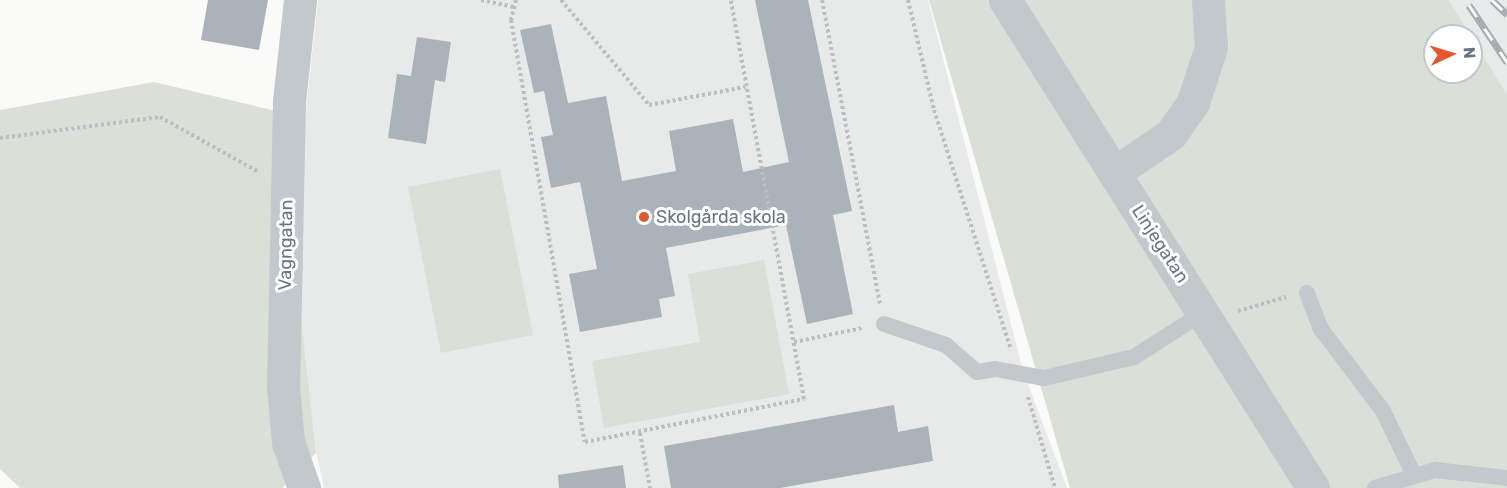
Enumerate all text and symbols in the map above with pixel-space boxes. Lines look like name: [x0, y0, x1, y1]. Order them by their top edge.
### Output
north arrow: [1423, 24, 1483, 84]
text: N: [1460, 46, 1479, 59]
street label: Vagngatan: [274, 199, 298, 291]
street label: Linjegatan: [1127, 201, 1193, 287]
place label: Skolgårda skola: [656, 206, 786, 228]
marker: Skolgårda skola: [637, 210, 651, 224]

